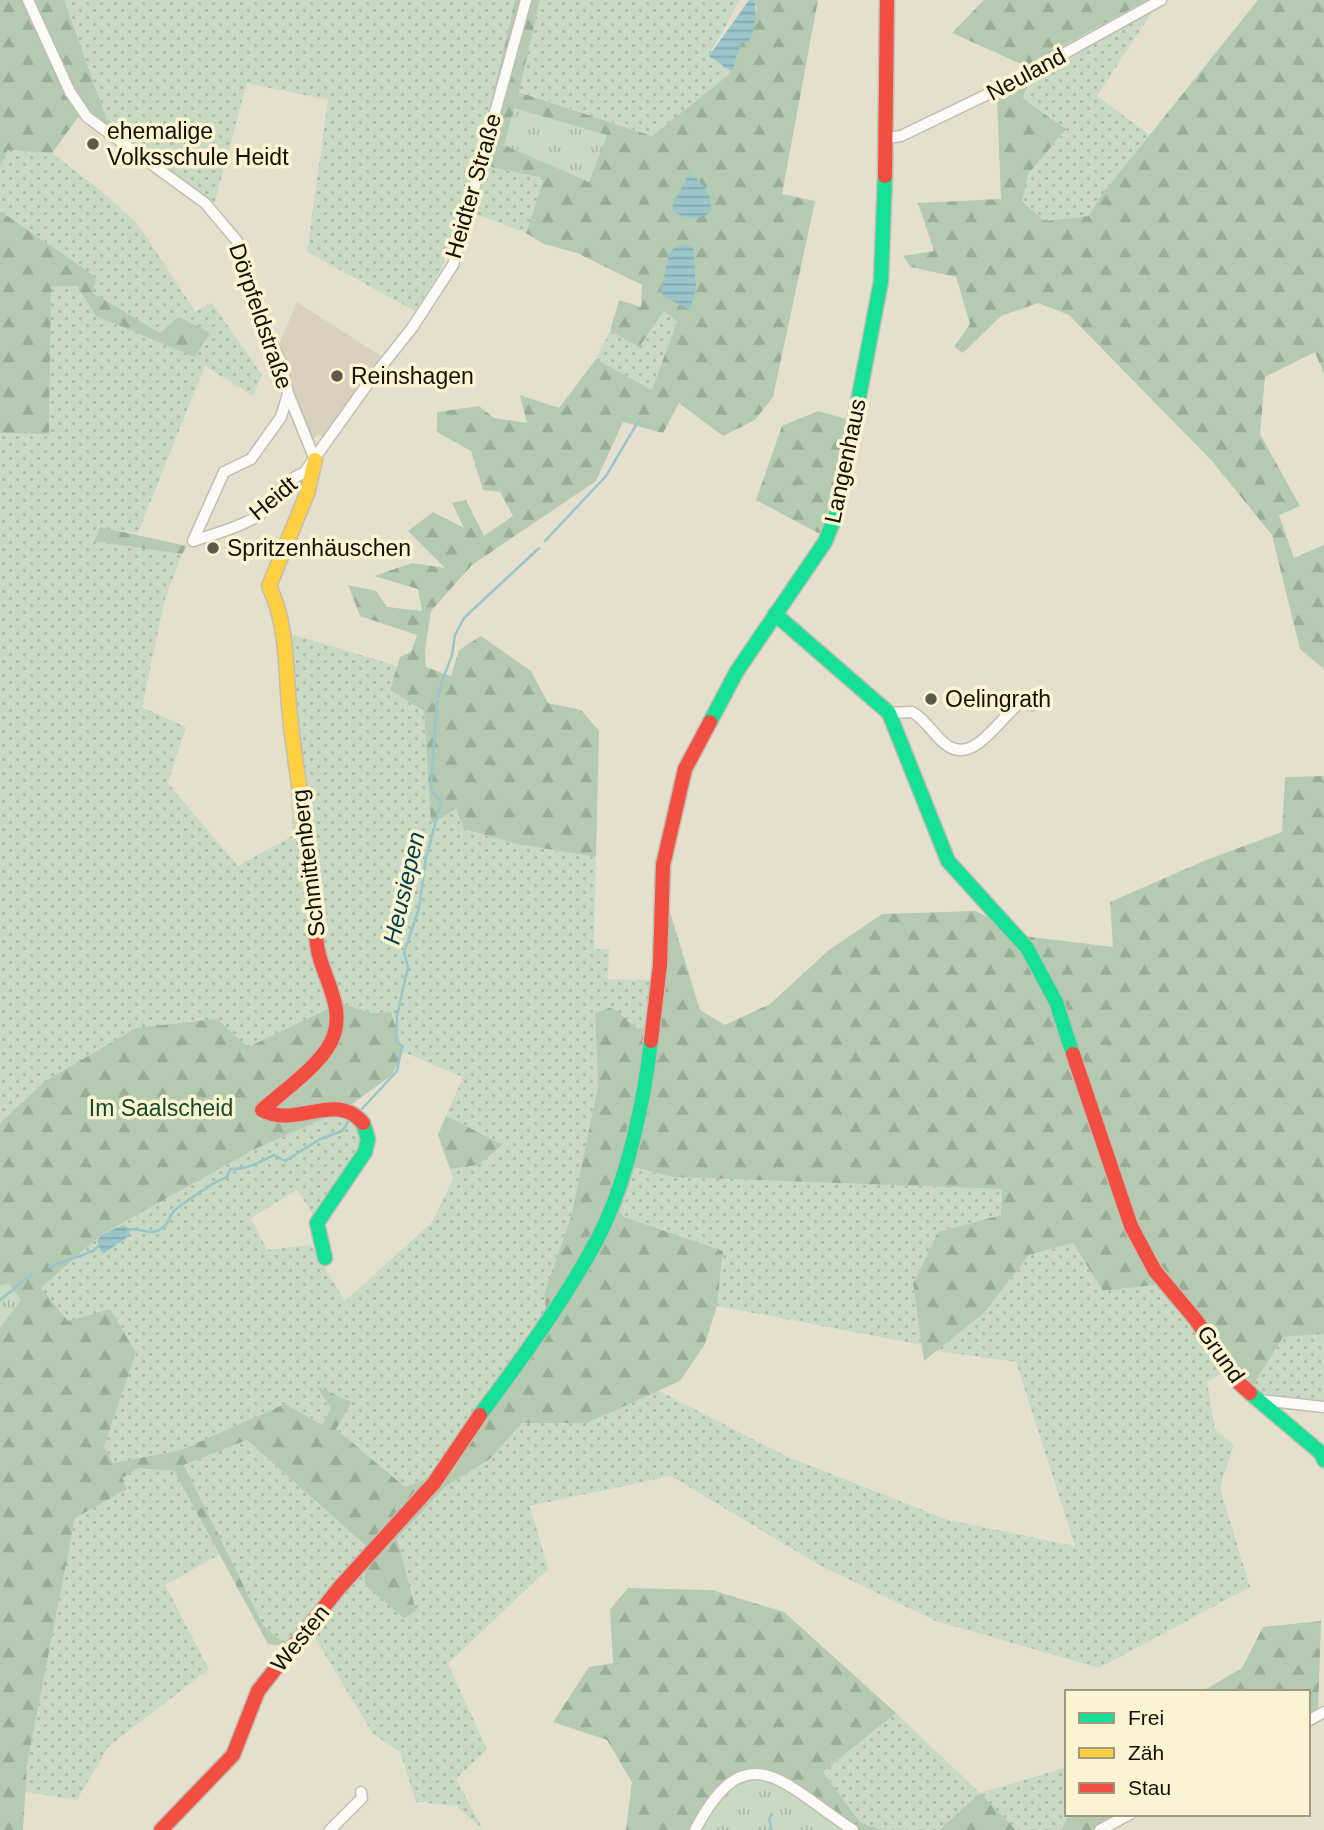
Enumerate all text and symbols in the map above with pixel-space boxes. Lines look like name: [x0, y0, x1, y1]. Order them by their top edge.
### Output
street label: Neuland: [982, 42, 1070, 106]
street label: Heidter Straße: [440, 111, 506, 261]
place label: ehemalige Volksschule Heidt: [107, 118, 289, 170]
marker: ehemalige Volksschule Heidt: [85, 136, 101, 152]
street label: Dörpfeldstraße: [224, 240, 298, 392]
place label: Reinshagen: [351, 363, 474, 389]
marker: Reinshagen: [329, 368, 345, 384]
street label: Langenhaus: [819, 396, 871, 526]
street label: Heidt: [244, 470, 302, 525]
place label: Spritzenhäuschen: [227, 535, 411, 561]
marker: Spritzenhäuschen: [205, 540, 221, 556]
place label: Oelingrath: [945, 686, 1051, 712]
marker: Oelingrath: [923, 691, 939, 707]
street label: Schmittenberg: [286, 788, 330, 938]
water label: Heusiepen: [377, 829, 430, 947]
park label: Im Saalscheid: [89, 1095, 233, 1121]
street label: Grund: [1192, 1320, 1250, 1388]
street label: Westen: [265, 1600, 335, 1676]
legend: [1065, 1690, 1310, 1816]
text: Frei: [1128, 1706, 1164, 1729]
text: Zäh: [1128, 1741, 1164, 1764]
text: Stau: [1128, 1776, 1171, 1799]

